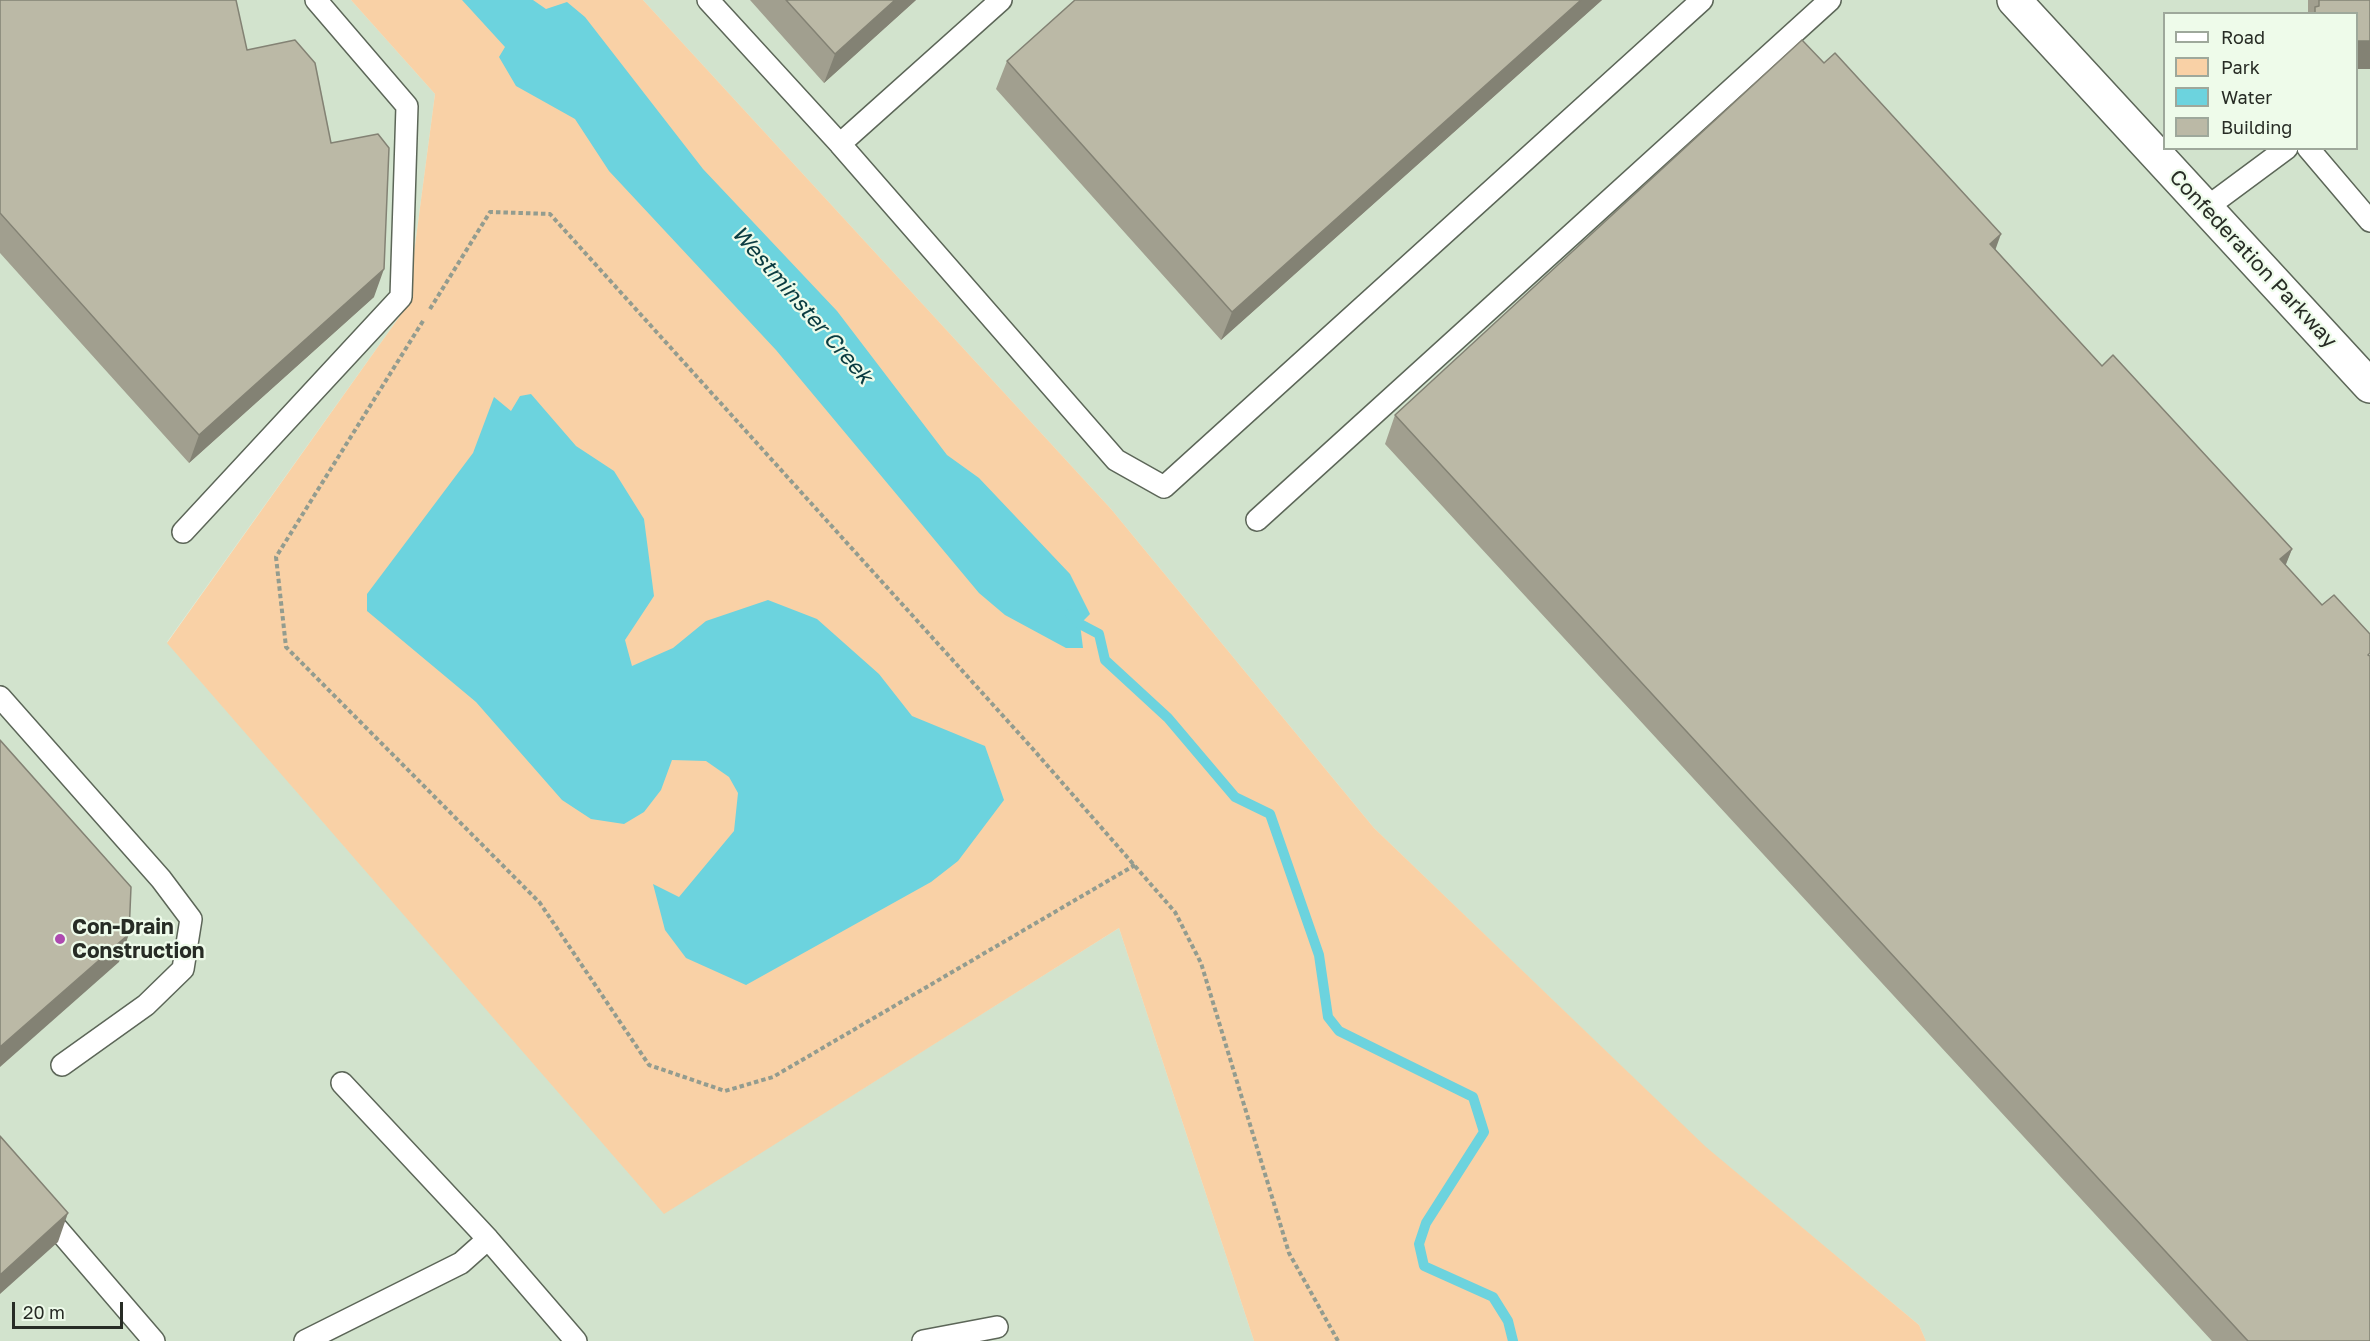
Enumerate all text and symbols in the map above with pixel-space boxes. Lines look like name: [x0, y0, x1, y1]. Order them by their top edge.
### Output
legend: [2163, 12, 2358, 150]
text: Road: [2221, 26, 2265, 48]
text: Park: [2221, 56, 2260, 78]
text: Water: [2221, 86, 2272, 108]
text: Building: [2221, 116, 2292, 138]
street label: Confederation Parkway: [2164, 165, 2342, 353]
water label: Westminster Creek: [726, 221, 878, 389]
place label: Con-Drain Construction: [72, 914, 204, 964]
marker: Con-Drain Construction: [53, 932, 67, 946]
scale bar: [15, 1290, 126, 1328]
text: 20 m: [23, 1301, 65, 1323]

